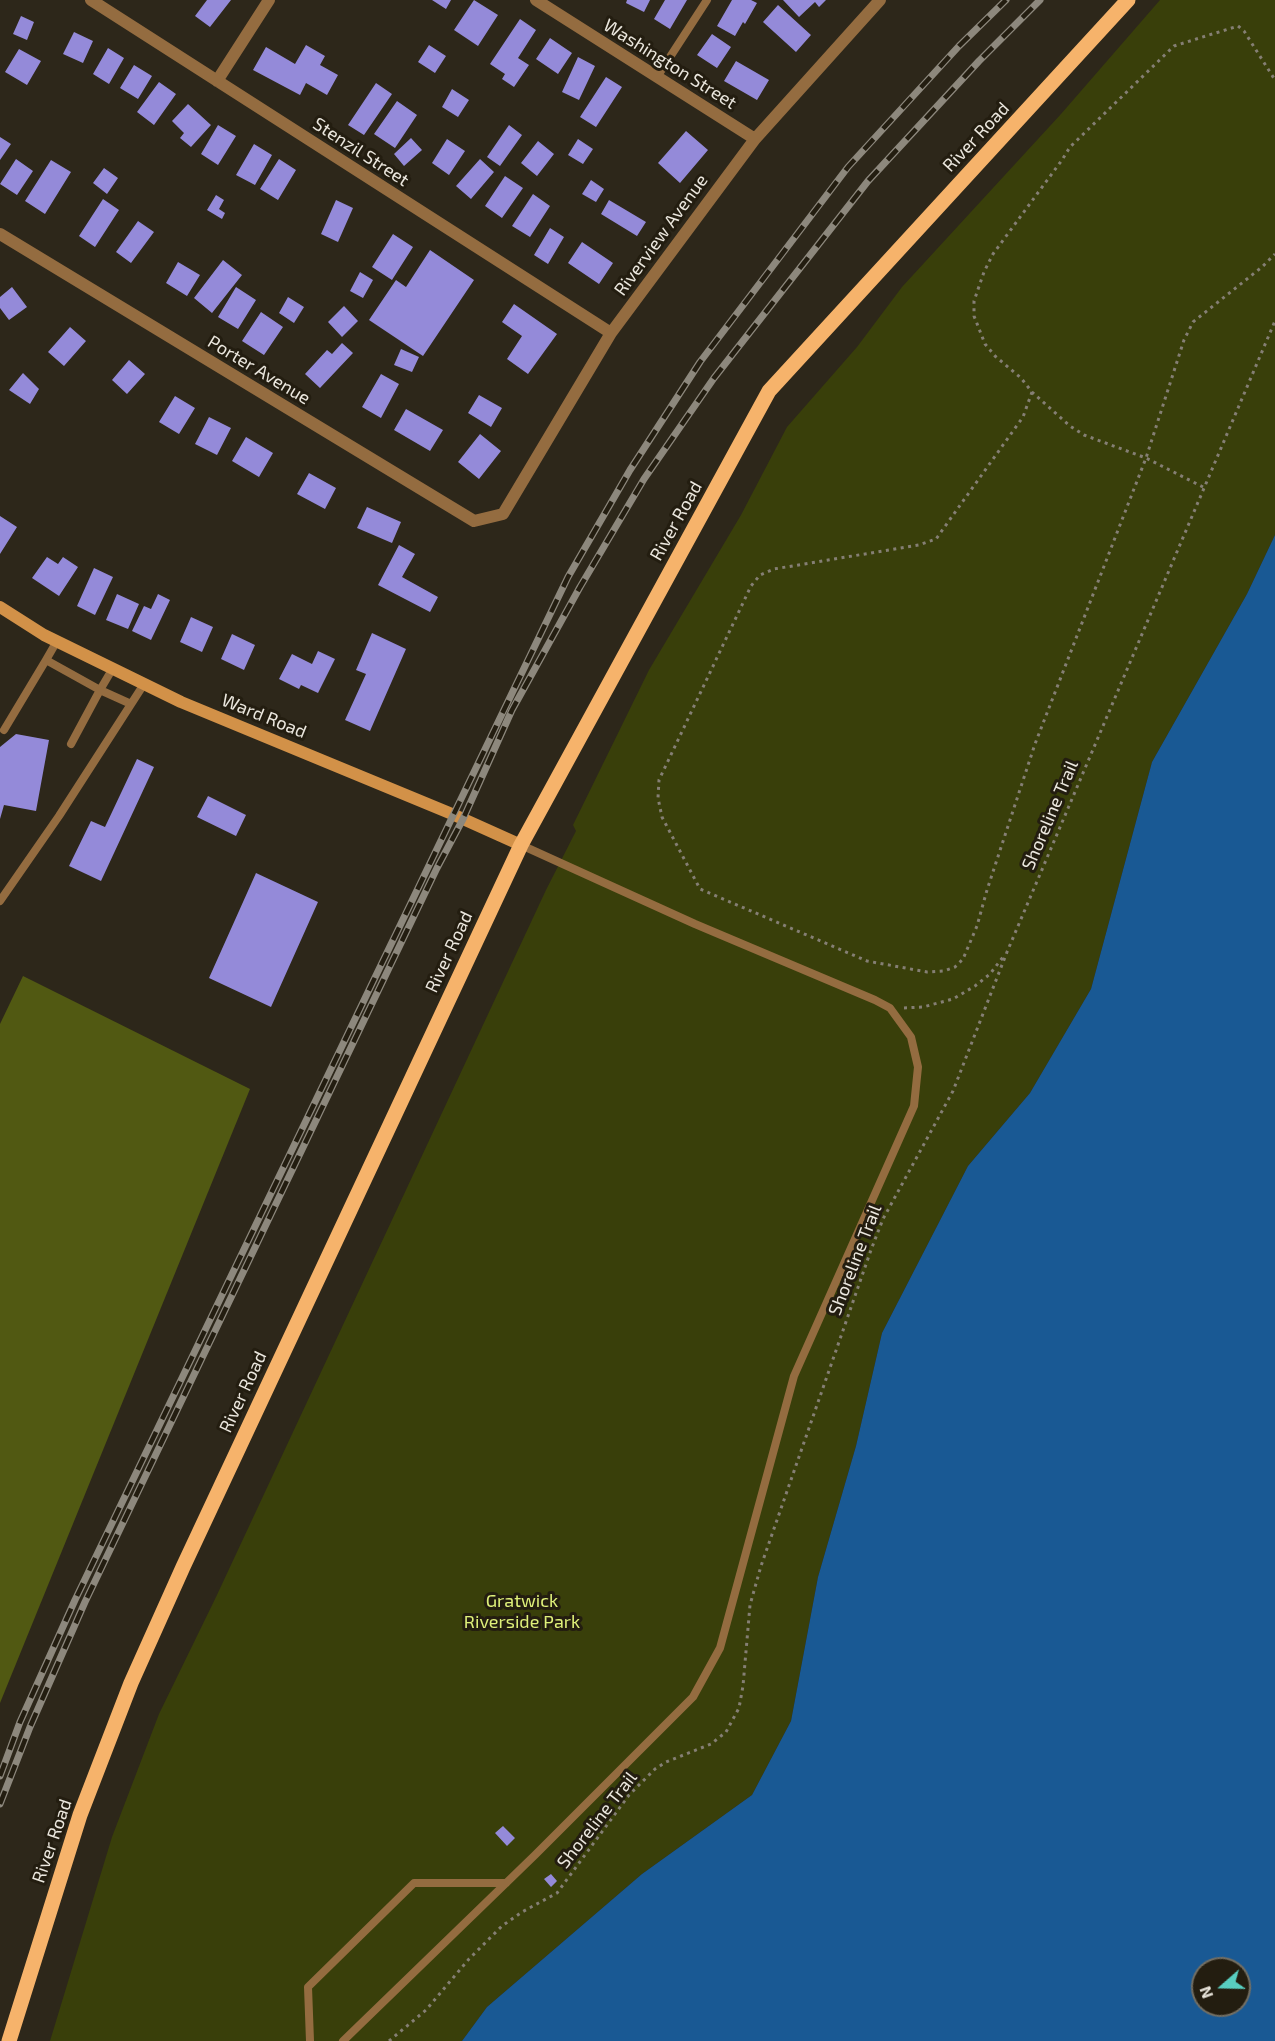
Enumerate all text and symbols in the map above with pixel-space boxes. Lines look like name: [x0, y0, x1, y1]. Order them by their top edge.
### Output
street label: Washington Street: [599, 14, 741, 114]
street label: River Road: [938, 98, 1014, 176]
street label: Stenzil Street: [309, 113, 413, 191]
street label: Riverview Avenue: [610, 170, 712, 300]
street label: Porter Avenue: [204, 331, 314, 409]
street label: River Road: [645, 478, 707, 564]
street label: Ward Road: [218, 689, 310, 743]
street label: Shoreline Trail: [1017, 757, 1083, 873]
street label: River Road: [421, 908, 477, 996]
street label: Shoreline Trail: [824, 1201, 886, 1319]
street label: River Road: [215, 1348, 271, 1436]
park label: Gratwick Riverside Park: [464, 1590, 580, 1632]
street label: Shoreline Trail: [552, 1767, 642, 1873]
street label: River Road: [28, 1796, 76, 1886]
north arrow: [1191, 1957, 1251, 2017]
text: N: [1195, 1984, 1216, 2001]

